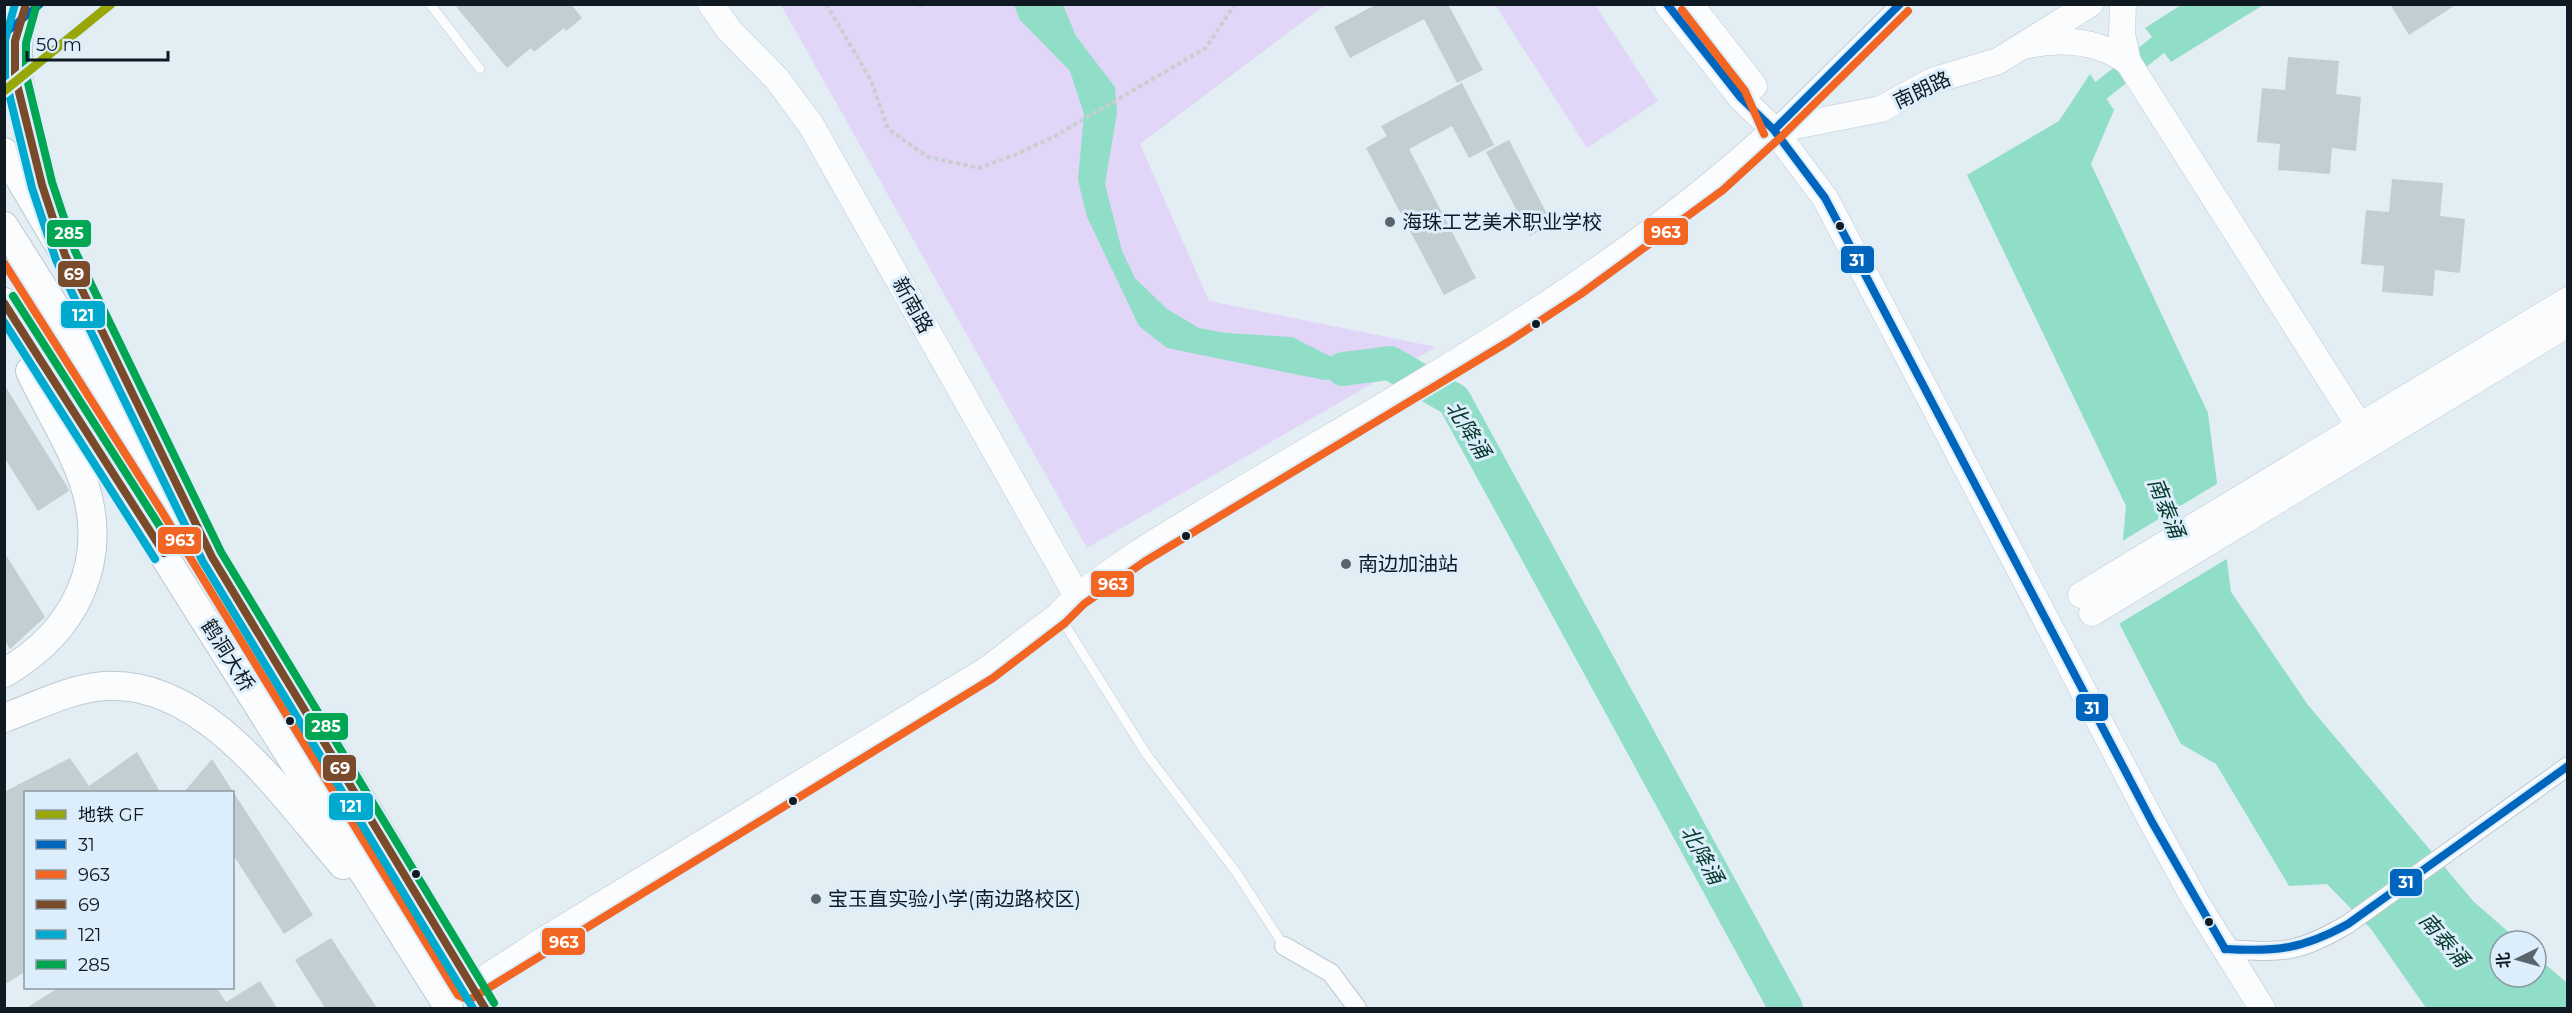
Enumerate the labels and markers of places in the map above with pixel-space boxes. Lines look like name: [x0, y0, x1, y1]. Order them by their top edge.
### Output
place label: 海珠工艺美术职业学校: [1402, 210, 1602, 234]
marker: 海珠工艺美术职业学校: [1383, 215, 1397, 229]
unlabelled marker: [1834, 220, 1846, 232]
unlabelled marker: [1530, 318, 1542, 330]
unlabelled marker: [1180, 530, 1192, 542]
place label: 南边加油站: [1358, 552, 1458, 576]
marker: 南边加油站: [1339, 557, 1353, 571]
unlabelled marker: [284, 715, 296, 727]
unlabelled marker: [787, 795, 799, 807]
unlabelled marker: [410, 868, 422, 880]
place label: 宝玉直实验小学(南边路校区): [828, 887, 1081, 911]
marker: 宝玉直实验小学(南边路校区): [809, 892, 823, 906]
unlabelled marker: [2203, 916, 2215, 928]

